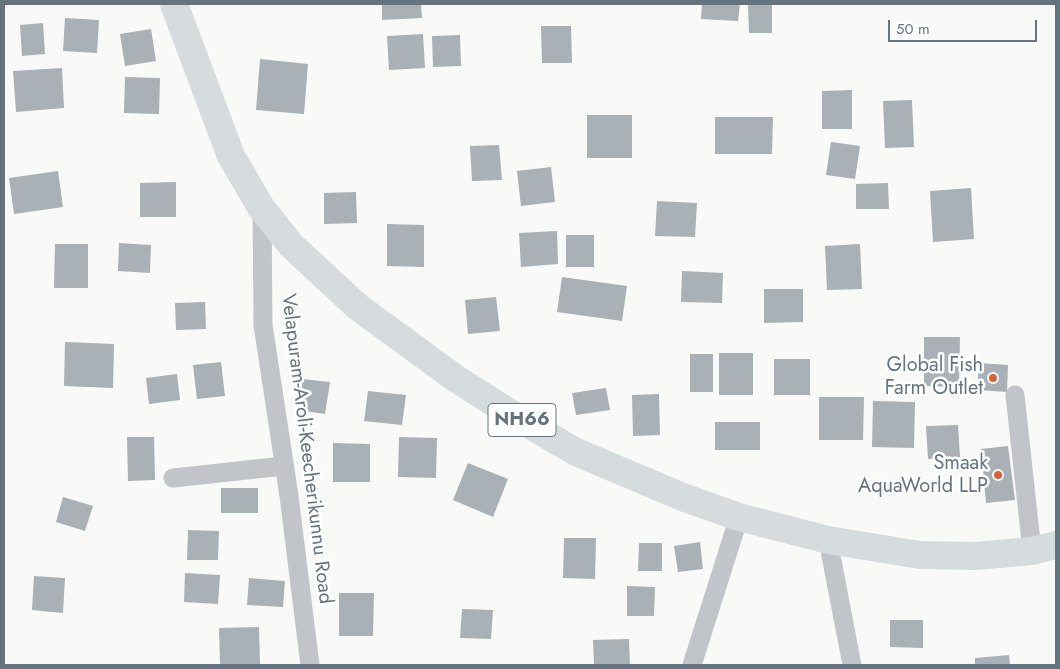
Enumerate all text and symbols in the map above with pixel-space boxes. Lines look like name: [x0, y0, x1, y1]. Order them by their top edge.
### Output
scale bar: [890, 10, 1039, 42]
text: 50 m: [896, 18, 930, 40]
street label: Velapuram-Aroli-Keecherikunnu Road: [275, 292, 337, 606]
place label: Global Fish Farm Outlet: [885, 354, 983, 401]
marker: Global Fish Farm Outlet: [987, 372, 999, 384]
road number: NH66: [488, 404, 556, 436]
place label: Smaak AquaWorld LLP: [858, 452, 988, 499]
marker: Smaak AquaWorld LLP: [992, 469, 1004, 481]

